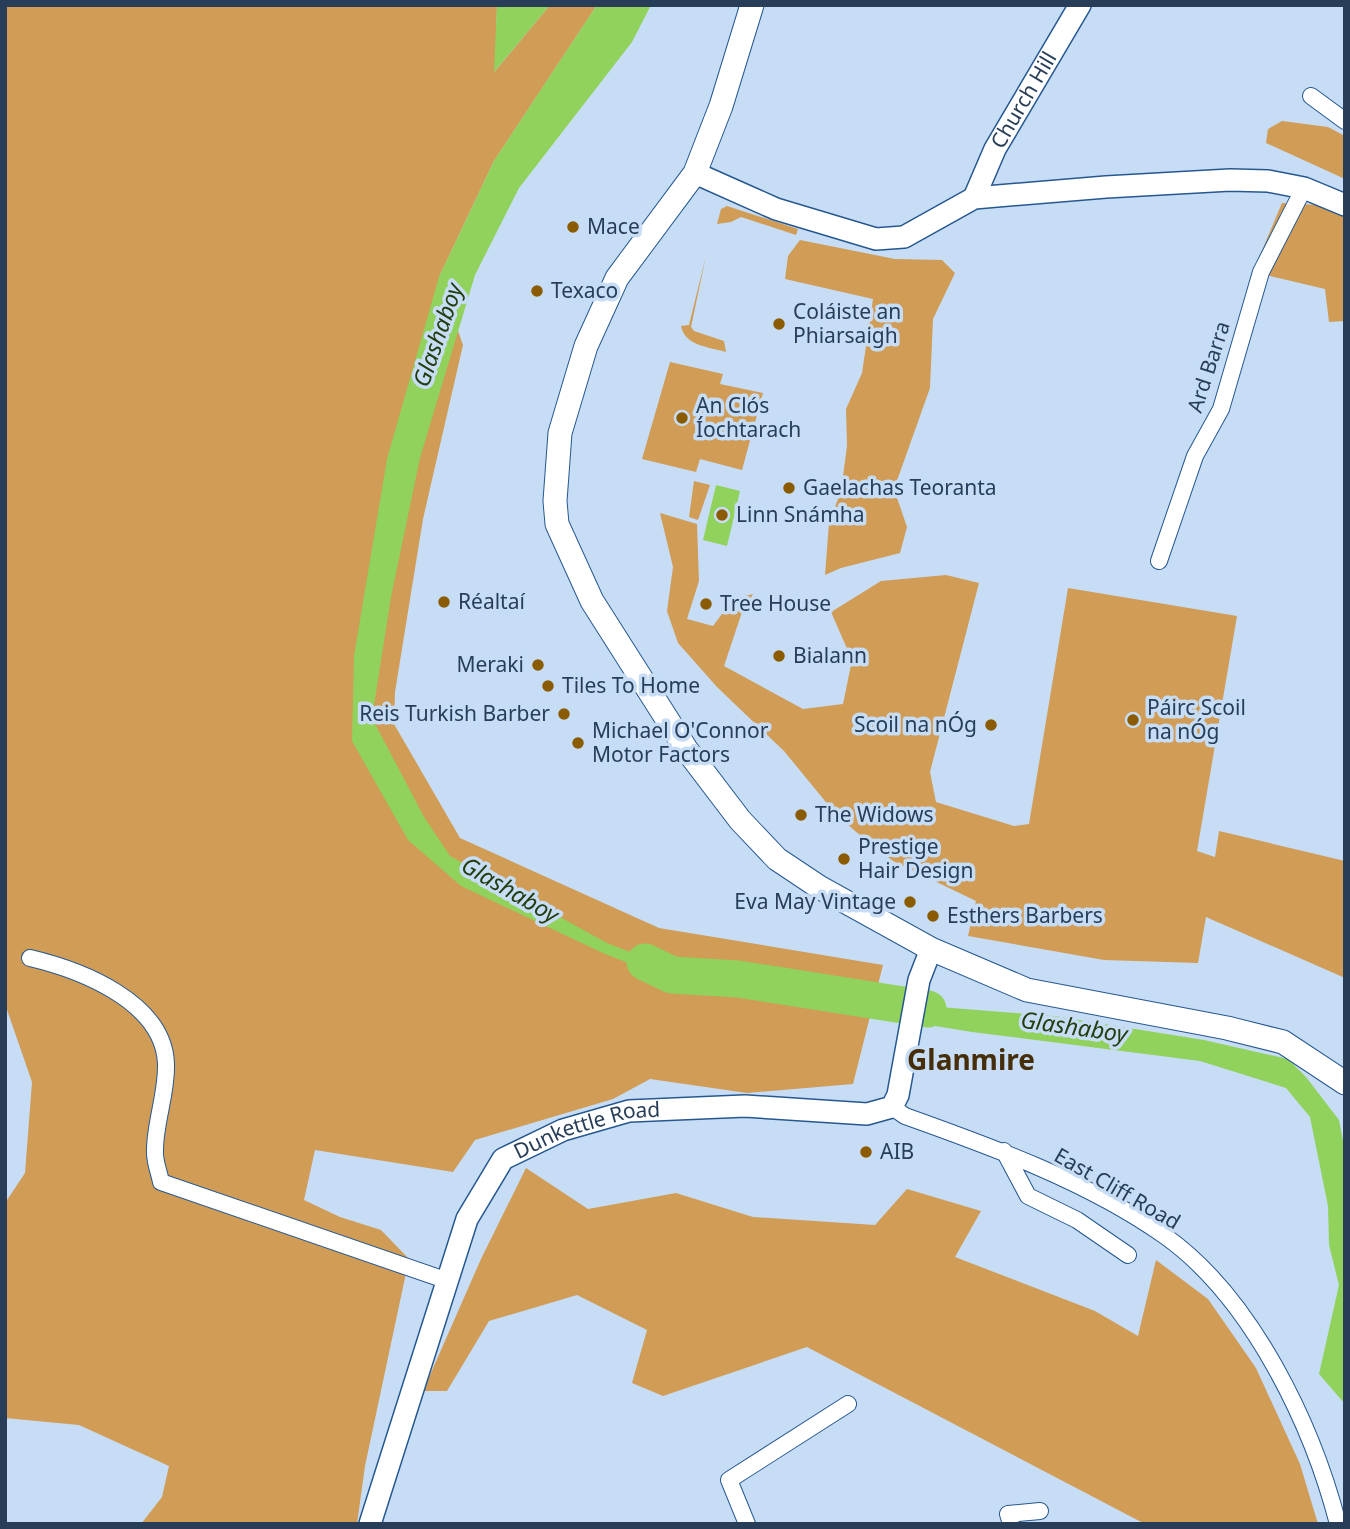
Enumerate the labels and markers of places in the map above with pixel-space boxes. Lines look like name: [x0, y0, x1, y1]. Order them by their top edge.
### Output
place label: Mace: [587, 212, 640, 240]
marker: Mace: [565, 219, 581, 235]
place label: Texaco: [551, 276, 618, 304]
marker: Texaco: [529, 283, 545, 299]
place label: Coláiste an Phiarsaigh: [793, 297, 901, 349]
marker: Coláiste an Phiarsaigh: [771, 316, 787, 332]
place label: An Clós Íochtarach: [696, 391, 801, 443]
marker: An Clós Íochtarach: [674, 410, 690, 426]
place label: Gaelachas Teoranta: [803, 473, 997, 501]
marker: Gaelachas Teoranta: [781, 480, 797, 496]
place label: Linn Snámha: [736, 500, 865, 528]
marker: Linn Snámha: [714, 507, 730, 523]
place label: Réaltaí: [458, 587, 525, 615]
place label: Tree House: [720, 589, 831, 617]
marker: Réaltaí: [436, 594, 452, 610]
marker: Tree House: [698, 596, 714, 612]
place label: Bialann: [793, 641, 867, 669]
marker: Bialann: [771, 648, 787, 664]
place label: Meraki: [456, 650, 524, 678]
marker: Meraki: [530, 657, 546, 673]
place label: Tiles To Home: [562, 671, 700, 699]
marker: Tiles To Home: [540, 678, 556, 694]
place label: Páirc Scoil na nÓg: [1147, 693, 1246, 745]
place label: Reis Turkish Barber: [359, 699, 550, 727]
marker: Reis Turkish Barber: [556, 706, 572, 722]
place label: Scoil na nÓg: [854, 710, 977, 738]
marker: Páirc Scoil na nÓg: [1125, 712, 1141, 728]
place label: Michael O'Connor Motor Factors: [592, 716, 769, 768]
marker: Scoil na nÓg: [983, 717, 999, 733]
marker: Michael O'Connor Motor Factors: [570, 735, 586, 751]
place label: The Widows: [815, 800, 934, 828]
marker: The Widows: [793, 807, 809, 823]
place label: Prestige Hair Design: [858, 832, 973, 884]
marker: Prestige Hair Design: [836, 851, 852, 867]
place label: Eva May Vintage: [734, 887, 896, 915]
marker: Eva May Vintage: [902, 894, 918, 910]
place label: Esthers Barbers: [947, 901, 1103, 929]
marker: Esthers Barbers: [925, 908, 941, 924]
place label: AIB: [880, 1137, 914, 1165]
marker: AIB: [858, 1144, 874, 1160]

